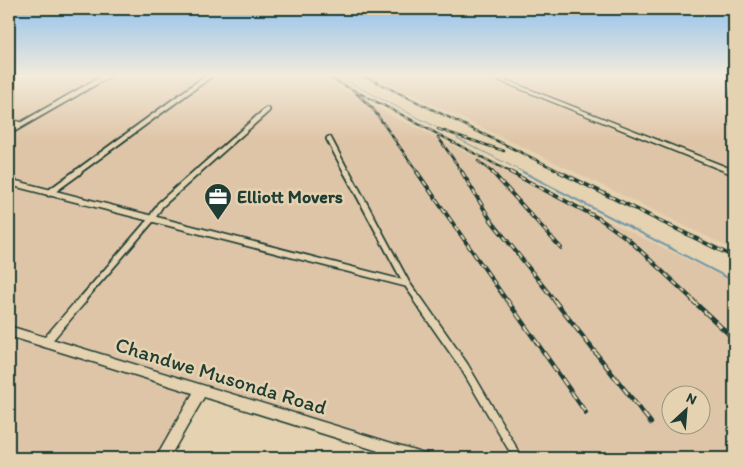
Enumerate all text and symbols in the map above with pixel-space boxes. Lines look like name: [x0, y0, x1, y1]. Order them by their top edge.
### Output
office icon: Elliott Movers: [203, 182, 233, 221]
place label: Elliott Movers: [237, 186, 343, 208]
street label: Chandwe Musonda Road: [112, 331, 330, 420]
north arrow: [660, 384, 710, 434]
text: N: [684, 389, 699, 408]

